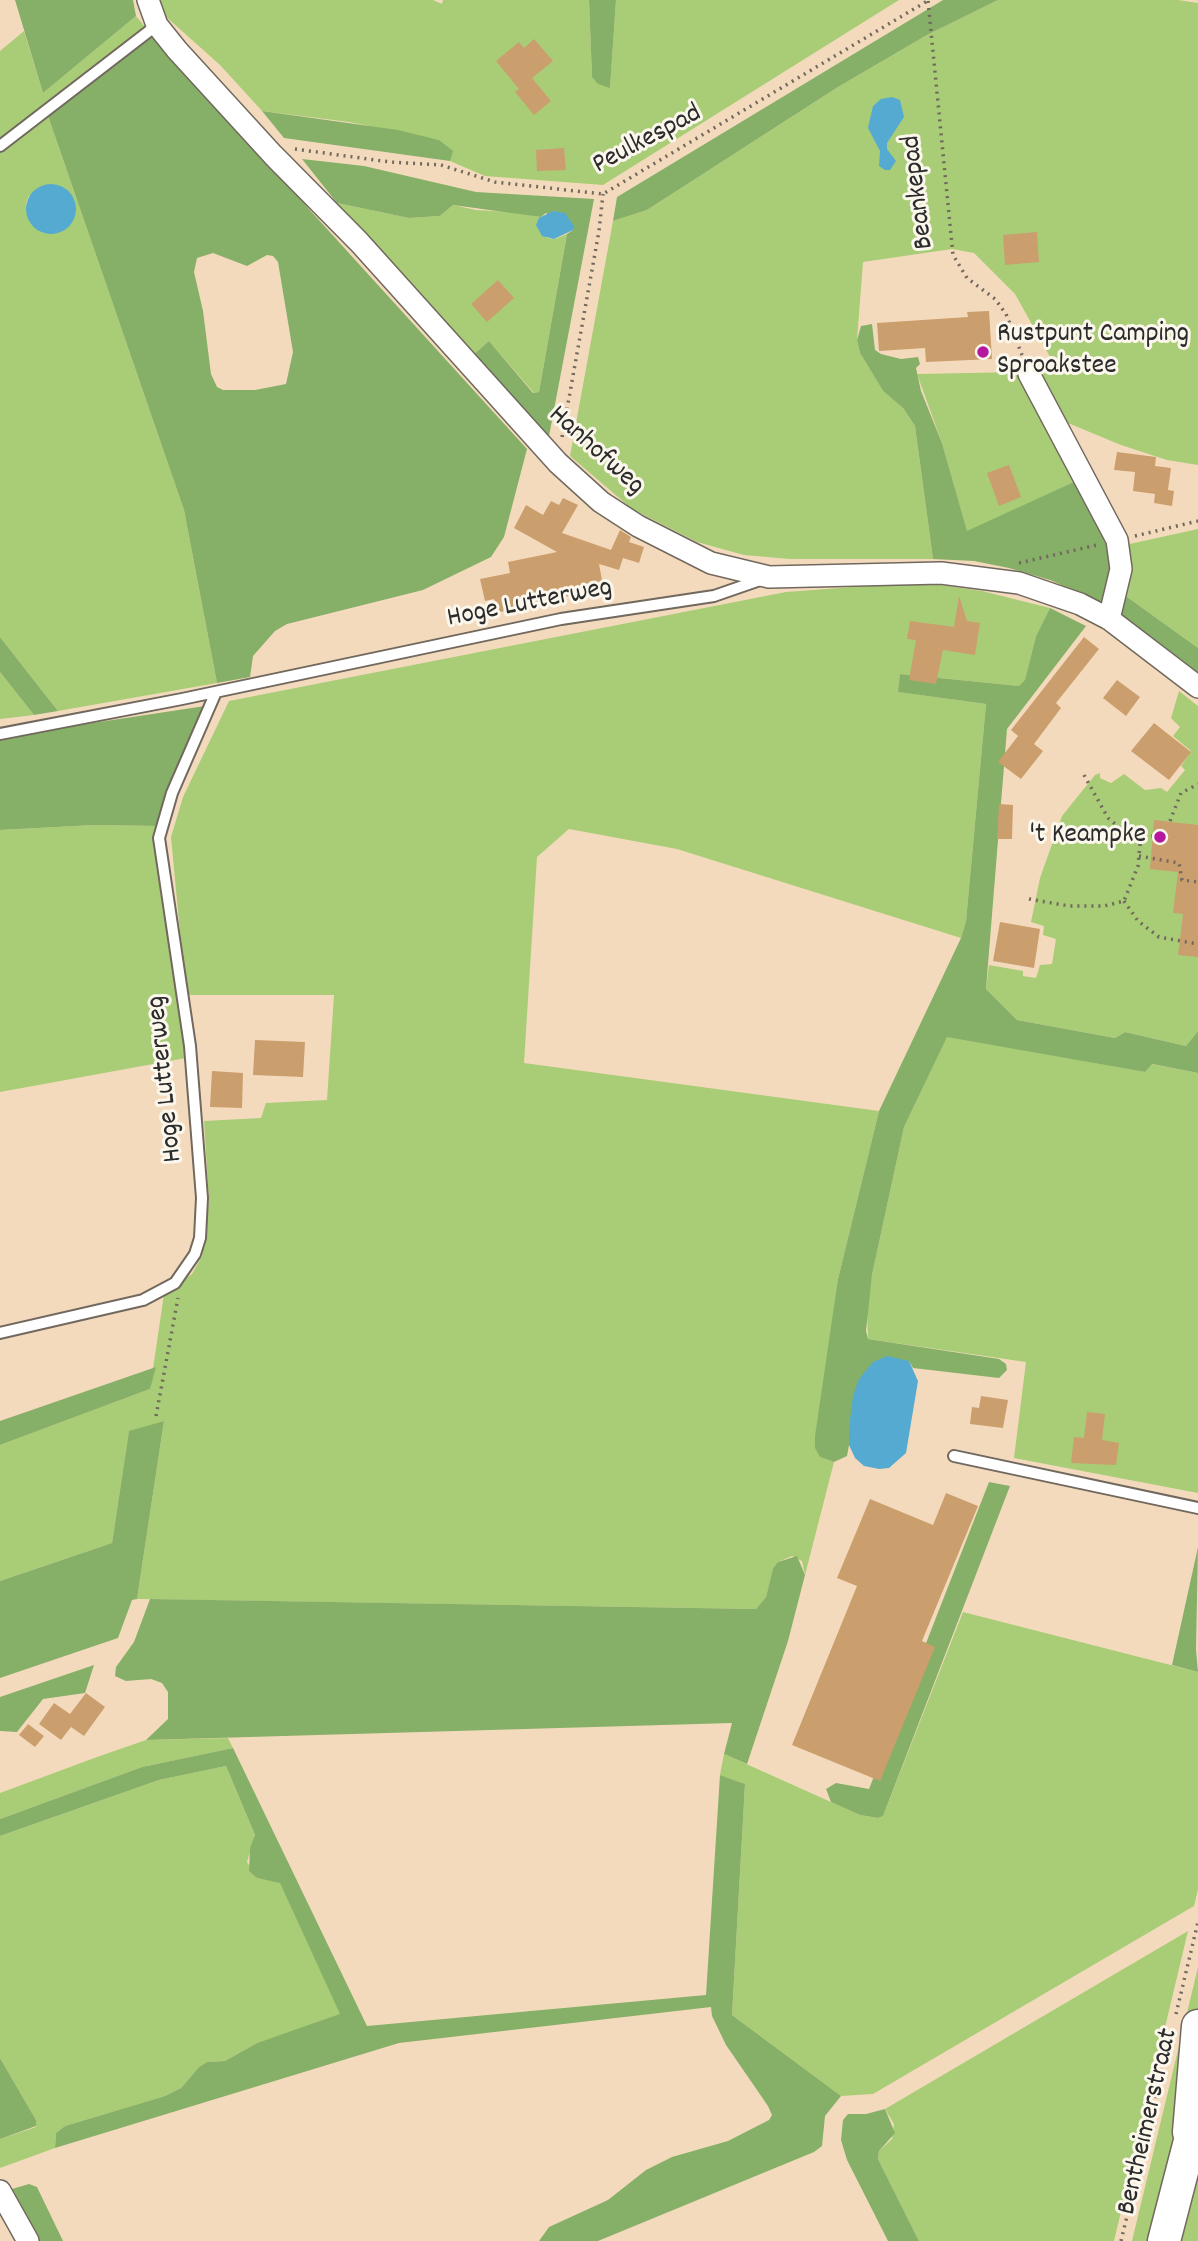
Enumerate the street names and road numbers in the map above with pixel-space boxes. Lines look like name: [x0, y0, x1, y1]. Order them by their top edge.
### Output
street label: Peulkespad: [588, 98, 708, 184]
street label: Beankepad: [896, 133, 944, 251]
street label: Hanhofweg: [540, 400, 650, 504]
street label: Hoge Lutterweg: [445, 573, 615, 637]
street label: Hoge Lutterweg: [142, 994, 192, 1164]
street label: Bentheimerstraat: [1112, 2026, 1188, 2218]

